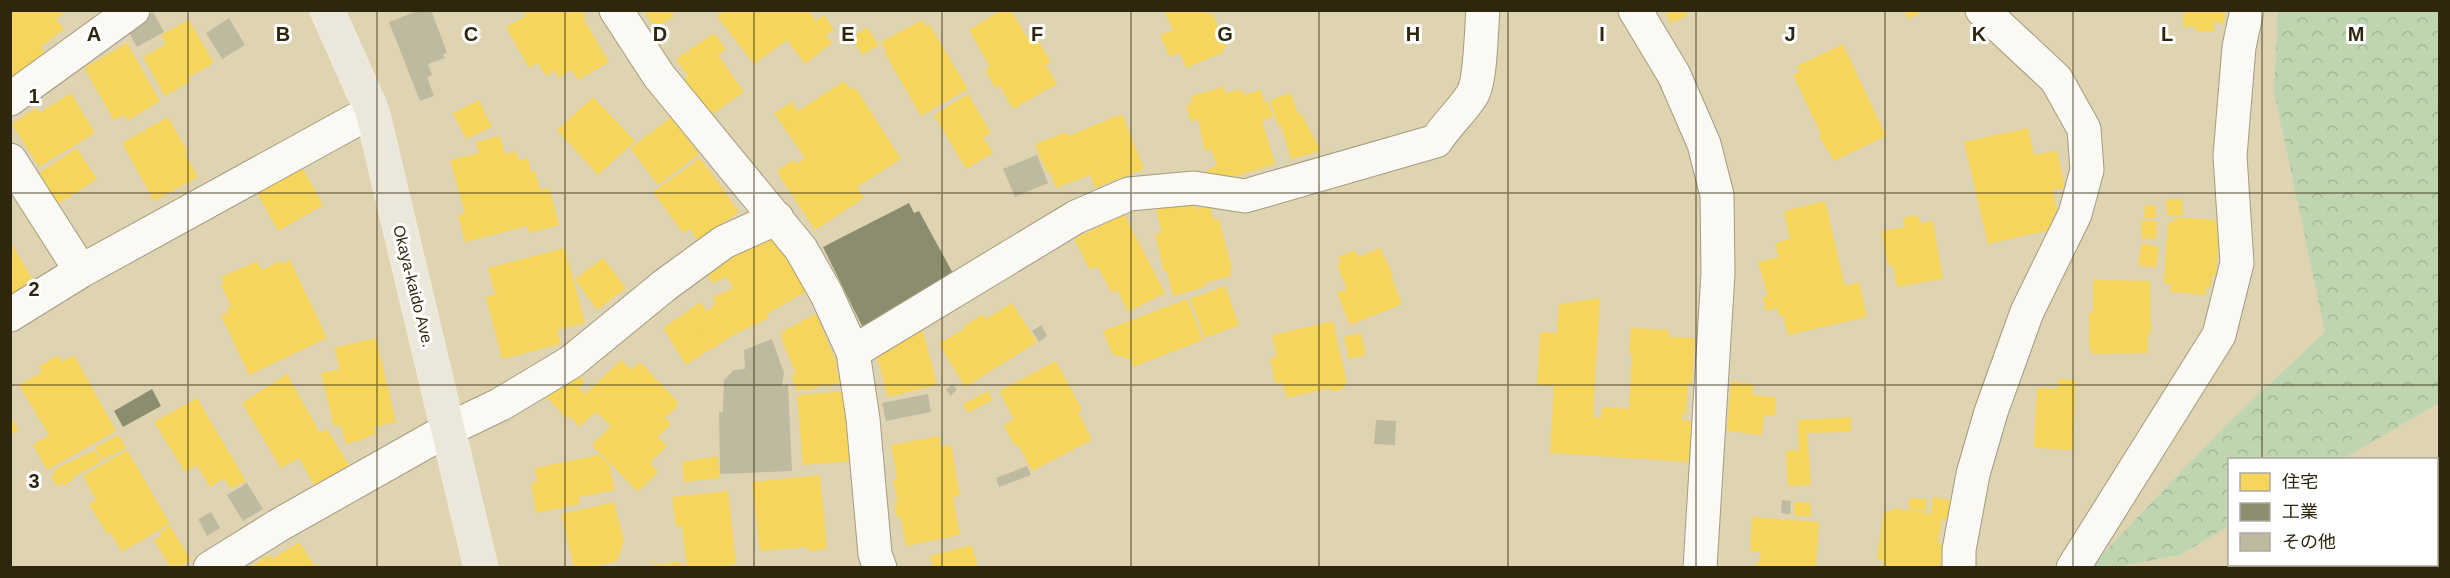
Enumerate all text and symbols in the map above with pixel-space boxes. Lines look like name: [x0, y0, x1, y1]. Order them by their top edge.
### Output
text: A: [87, 23, 101, 45]
text: B: [276, 23, 290, 45]
text: C: [464, 23, 478, 45]
text: D: [653, 23, 667, 45]
text: E: [841, 23, 855, 45]
text: F: [1031, 23, 1043, 45]
text: G: [1217, 23, 1233, 45]
text: H: [1406, 23, 1420, 45]
text: I: [1599, 23, 1605, 45]
text: J: [1784, 23, 1796, 45]
text: K: [1972, 23, 1987, 45]
text: L: [2161, 23, 2173, 45]
text: M: [2348, 23, 2364, 45]
text: 1: [28, 85, 40, 107]
street label: Okaya-kaido Ave.: [390, 223, 437, 349]
text: 2: [28, 278, 40, 300]
legend: [2228, 458, 2438, 566]
text: 3: [28, 470, 40, 492]
text: 住宅: [2282, 472, 2318, 492]
text: 工業: [2282, 502, 2318, 522]
text: その他: [2282, 532, 2336, 552]

